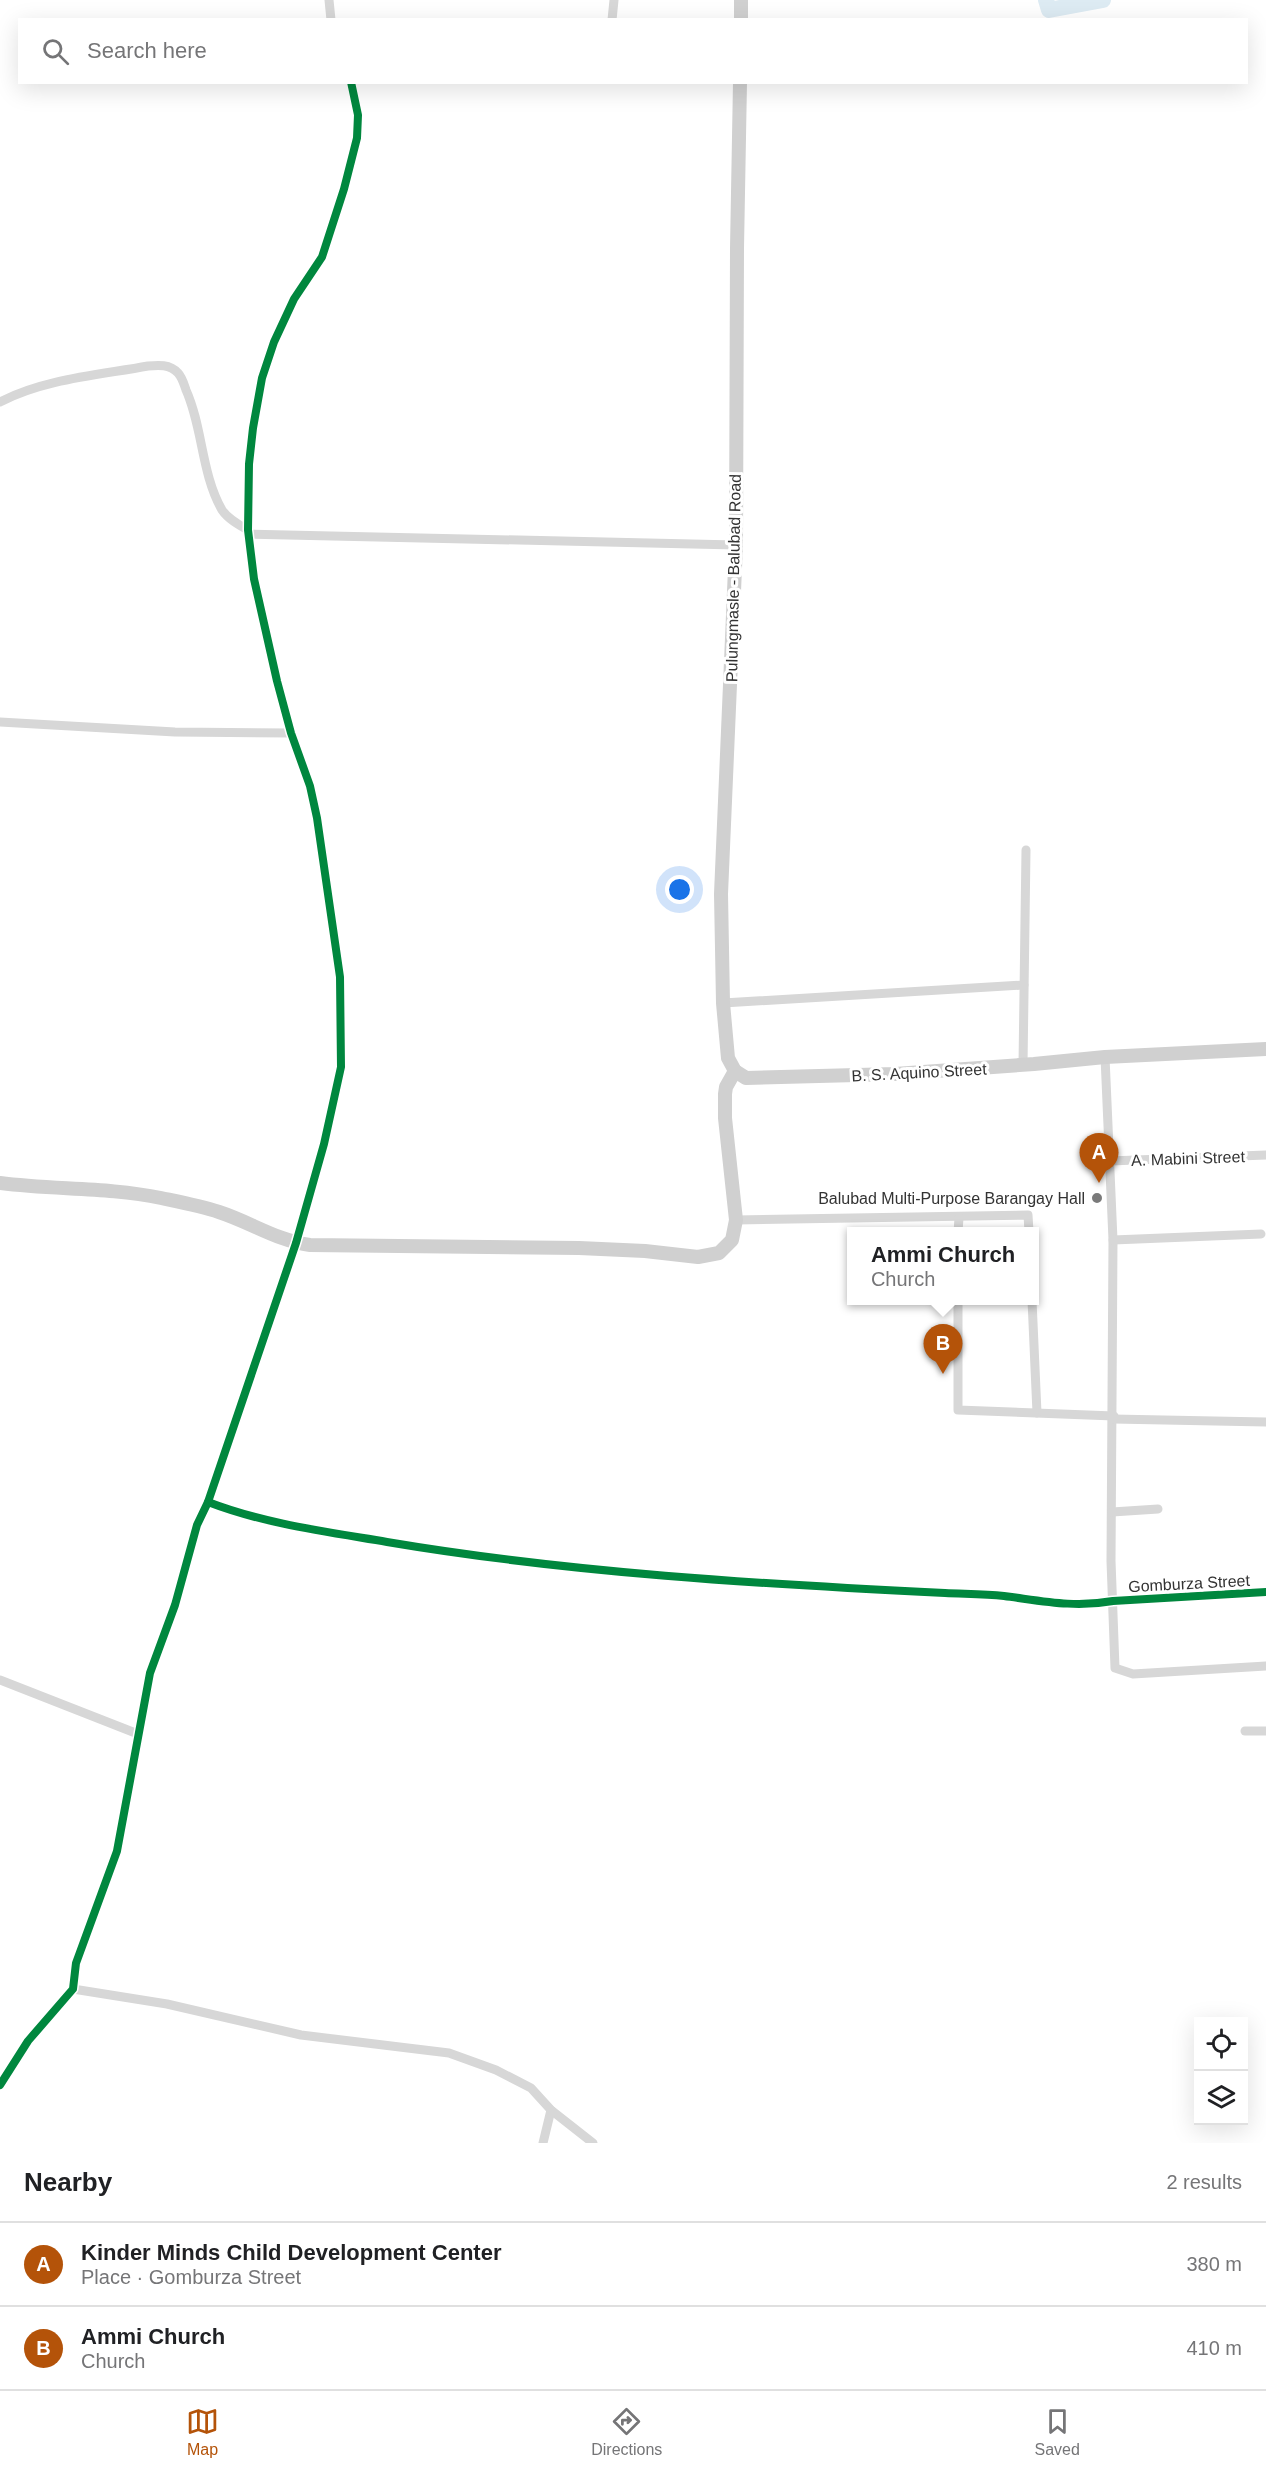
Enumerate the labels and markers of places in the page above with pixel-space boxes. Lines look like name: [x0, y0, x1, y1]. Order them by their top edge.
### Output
pin: A: [1080, 1134, 1118, 1183]
place label: Balubad Multi-Purpose Barangay Hall: [818, 1190, 1085, 1207]
marker: Balubad Multi-Purpose Barangay Hall: [1090, 1191, 1104, 1205]
pin: B: [924, 1324, 962, 1374]

